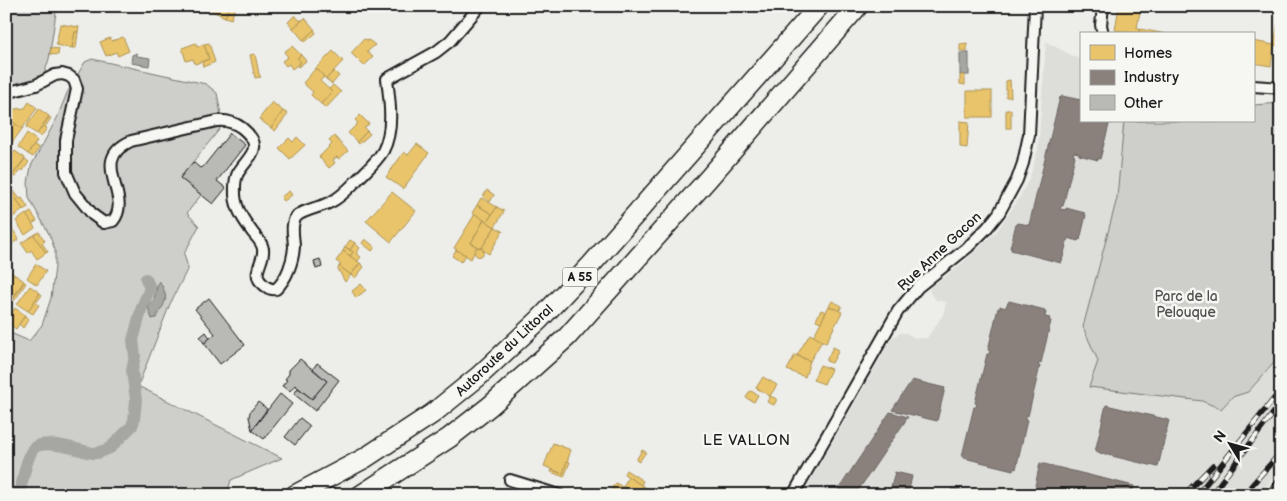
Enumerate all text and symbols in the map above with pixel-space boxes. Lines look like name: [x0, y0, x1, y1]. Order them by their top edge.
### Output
legend: [1080, 32, 1254, 122]
text: Homes: [1124, 44, 1173, 63]
text: Industry: [1124, 68, 1179, 87]
text: Other: [1124, 94, 1163, 113]
street label: Rue Anne Gacon: [894, 208, 985, 294]
road number: A 55: [562, 268, 598, 286]
park label: Parc de la Pelouque: [1154, 288, 1218, 321]
street label: Autoroute du Littoral: [452, 301, 557, 400]
north arrow: [1204, 418, 1254, 468]
text: N: [1210, 427, 1230, 446]
district label: LE VALLON: [703, 431, 791, 450]

